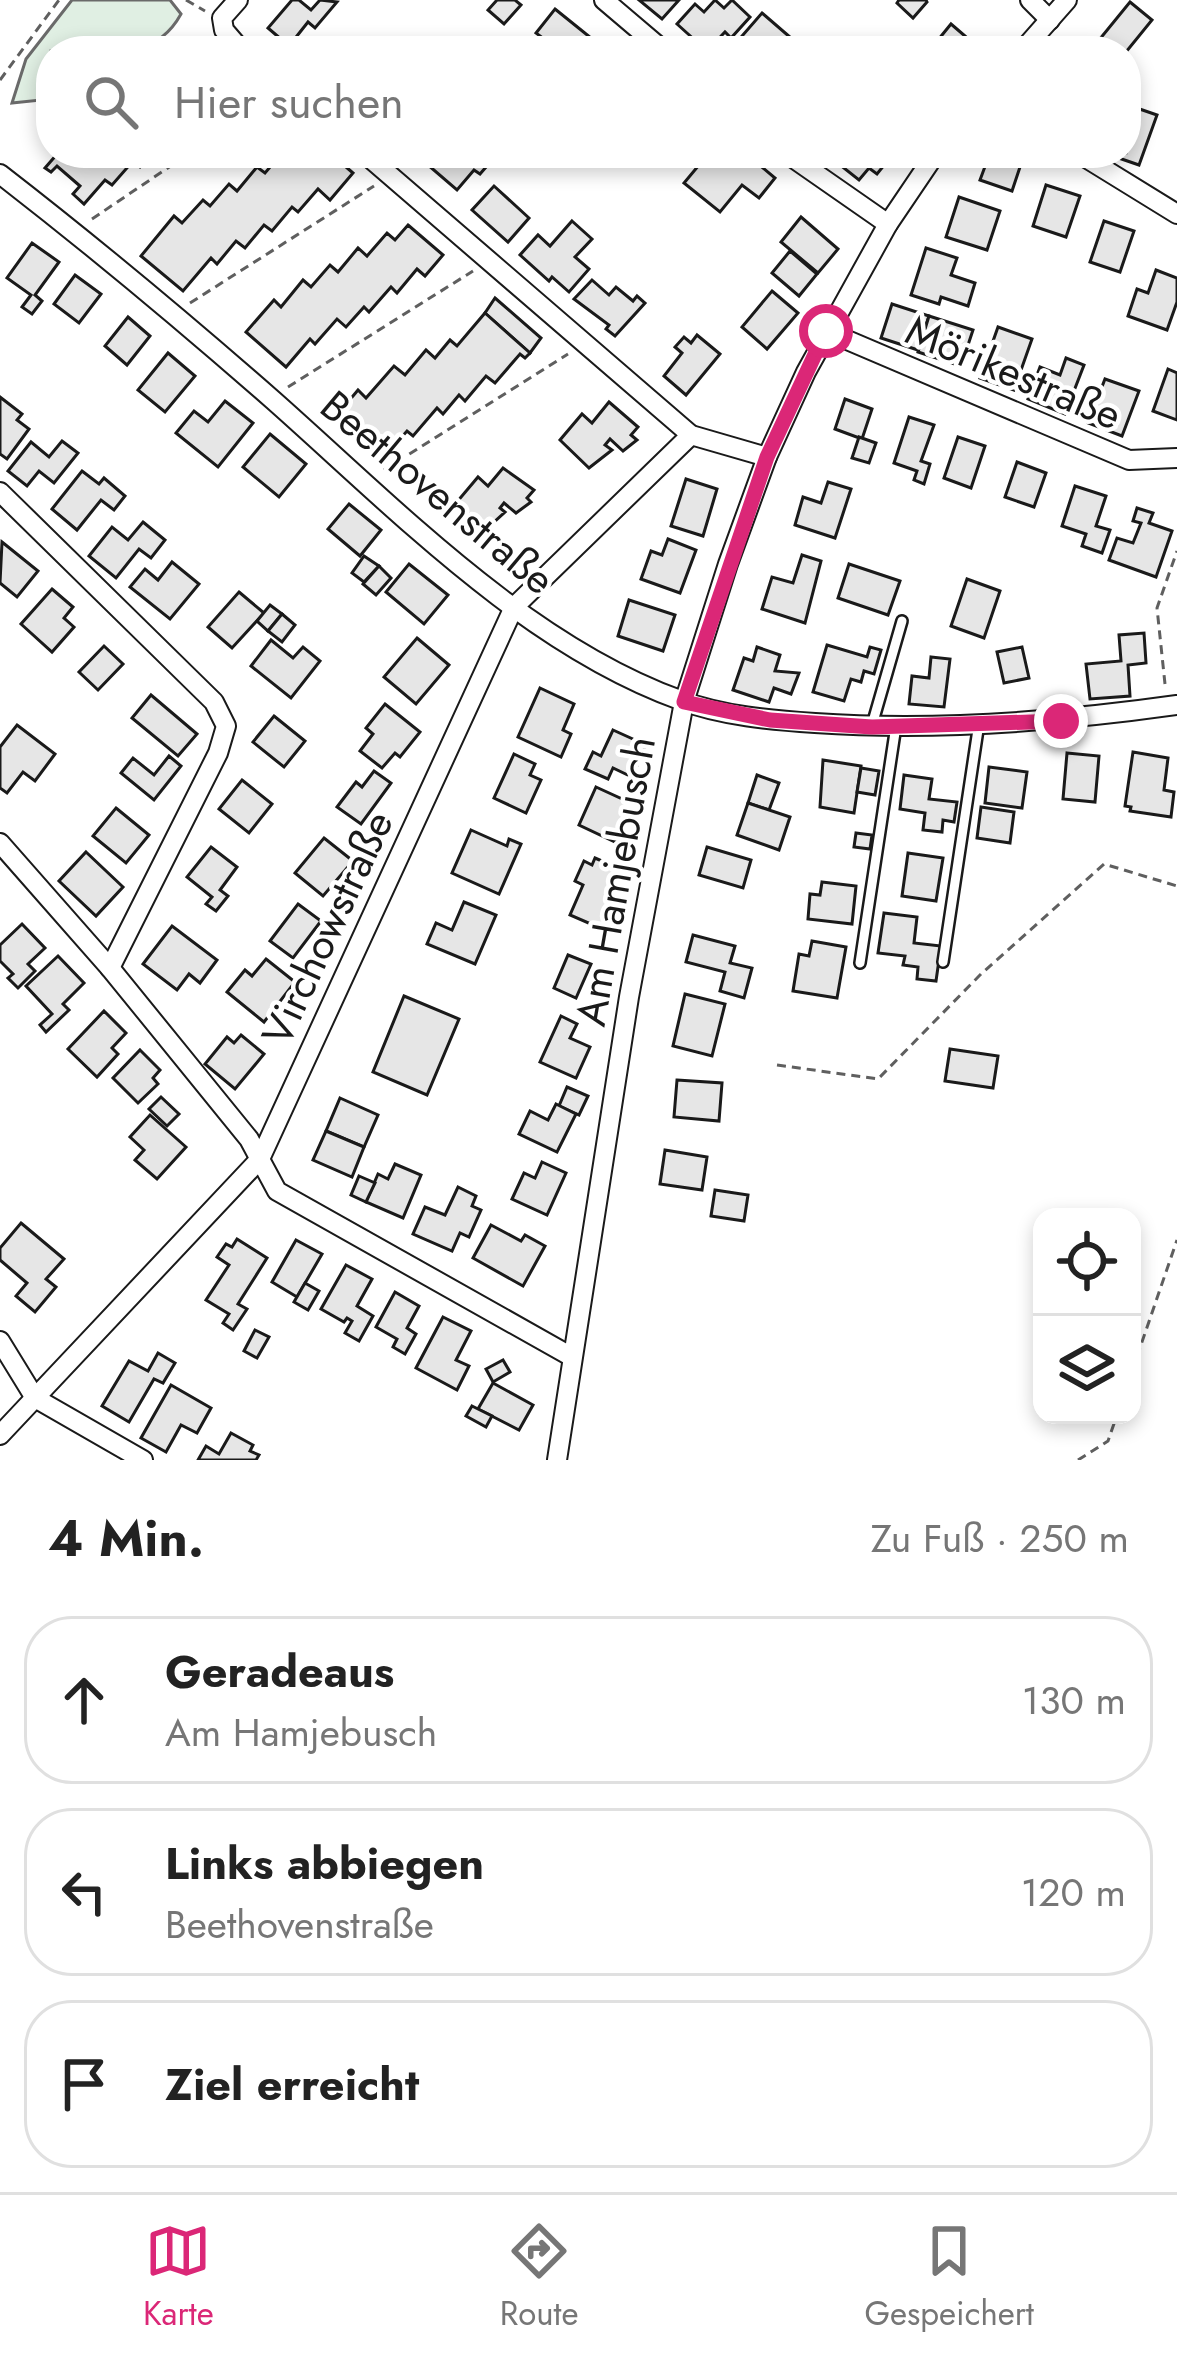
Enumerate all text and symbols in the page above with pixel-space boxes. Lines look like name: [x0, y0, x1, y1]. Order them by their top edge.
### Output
search box: [36, 36, 1141, 168]
icon: search: [78, 69, 144, 135]
text: Hier suchen: [174, 70, 404, 135]
street label: Mörikestraße: [897, 300, 1131, 445]
route start: [799, 304, 853, 358]
street label: Beethovenstraße: [307, 376, 568, 609]
route end: [1034, 694, 1088, 748]
street label: Am Hamjebusch: [560, 731, 671, 1031]
street label: Virchowstraße: [246, 801, 408, 1055]
map controls: [1033, 1208, 1141, 1424]
button: locate: [1033, 1208, 1141, 1316]
button: layers: [1033, 1316, 1141, 1424]
text: 4 Min.: [48, 1501, 204, 1575]
text: Zu Fuß · 250 m: [871, 1510, 1129, 1567]
text: Geradeaus: [165, 1639, 394, 1704]
icon: ahead: [51, 1667, 117, 1733]
text: 130 m: [1022, 1672, 1126, 1729]
text: Am Hamjebusch: [165, 1704, 437, 1761]
text: Links abbiegen: [165, 1831, 484, 1896]
icon: left: [51, 1859, 117, 1925]
text: 120 m: [1021, 1864, 1126, 1921]
text: Beethovenstraße: [165, 1896, 434, 1953]
icon: arrive: [51, 2051, 117, 2117]
text: Ziel erreicht: [165, 2052, 419, 2117]
tab: Karte: [143, 2218, 214, 2337]
tab: Route: [500, 2218, 578, 2337]
tab: Gespeichert: [864, 2218, 1034, 2337]

